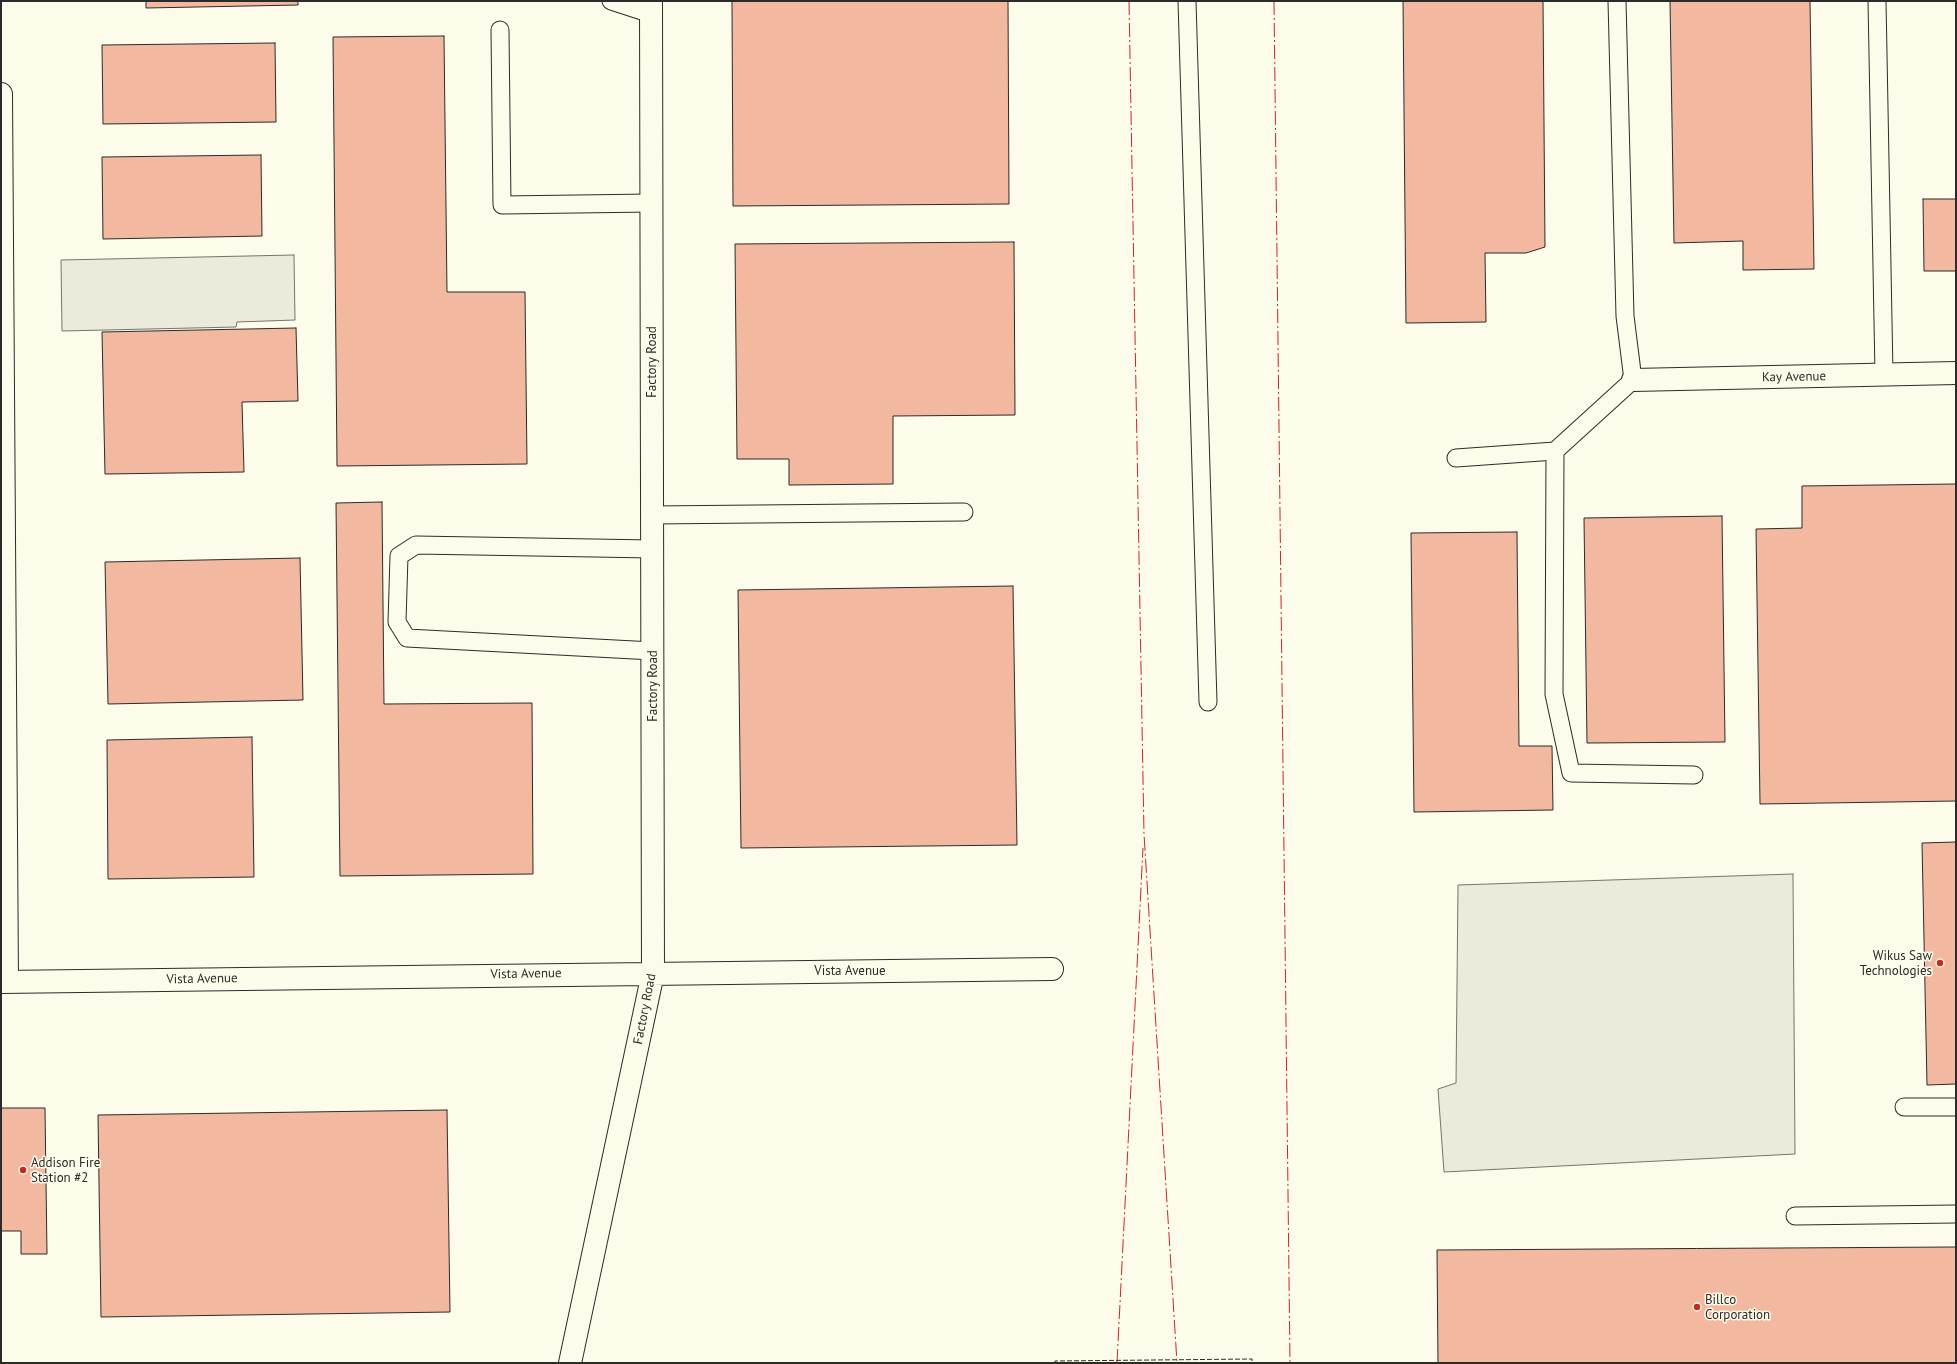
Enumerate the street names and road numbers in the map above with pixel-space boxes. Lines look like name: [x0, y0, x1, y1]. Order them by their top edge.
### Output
street label: Factory Road: [644, 326, 660, 398]
street label: Kay Avenue: [1762, 369, 1826, 385]
street label: Factory Road: [645, 650, 661, 722]
street label: Vista Avenue: [814, 963, 886, 979]
street label: Vista Avenue: [490, 966, 562, 982]
street label: Vista Avenue: [166, 971, 238, 987]
street label: Factory Road: [630, 972, 660, 1046]

